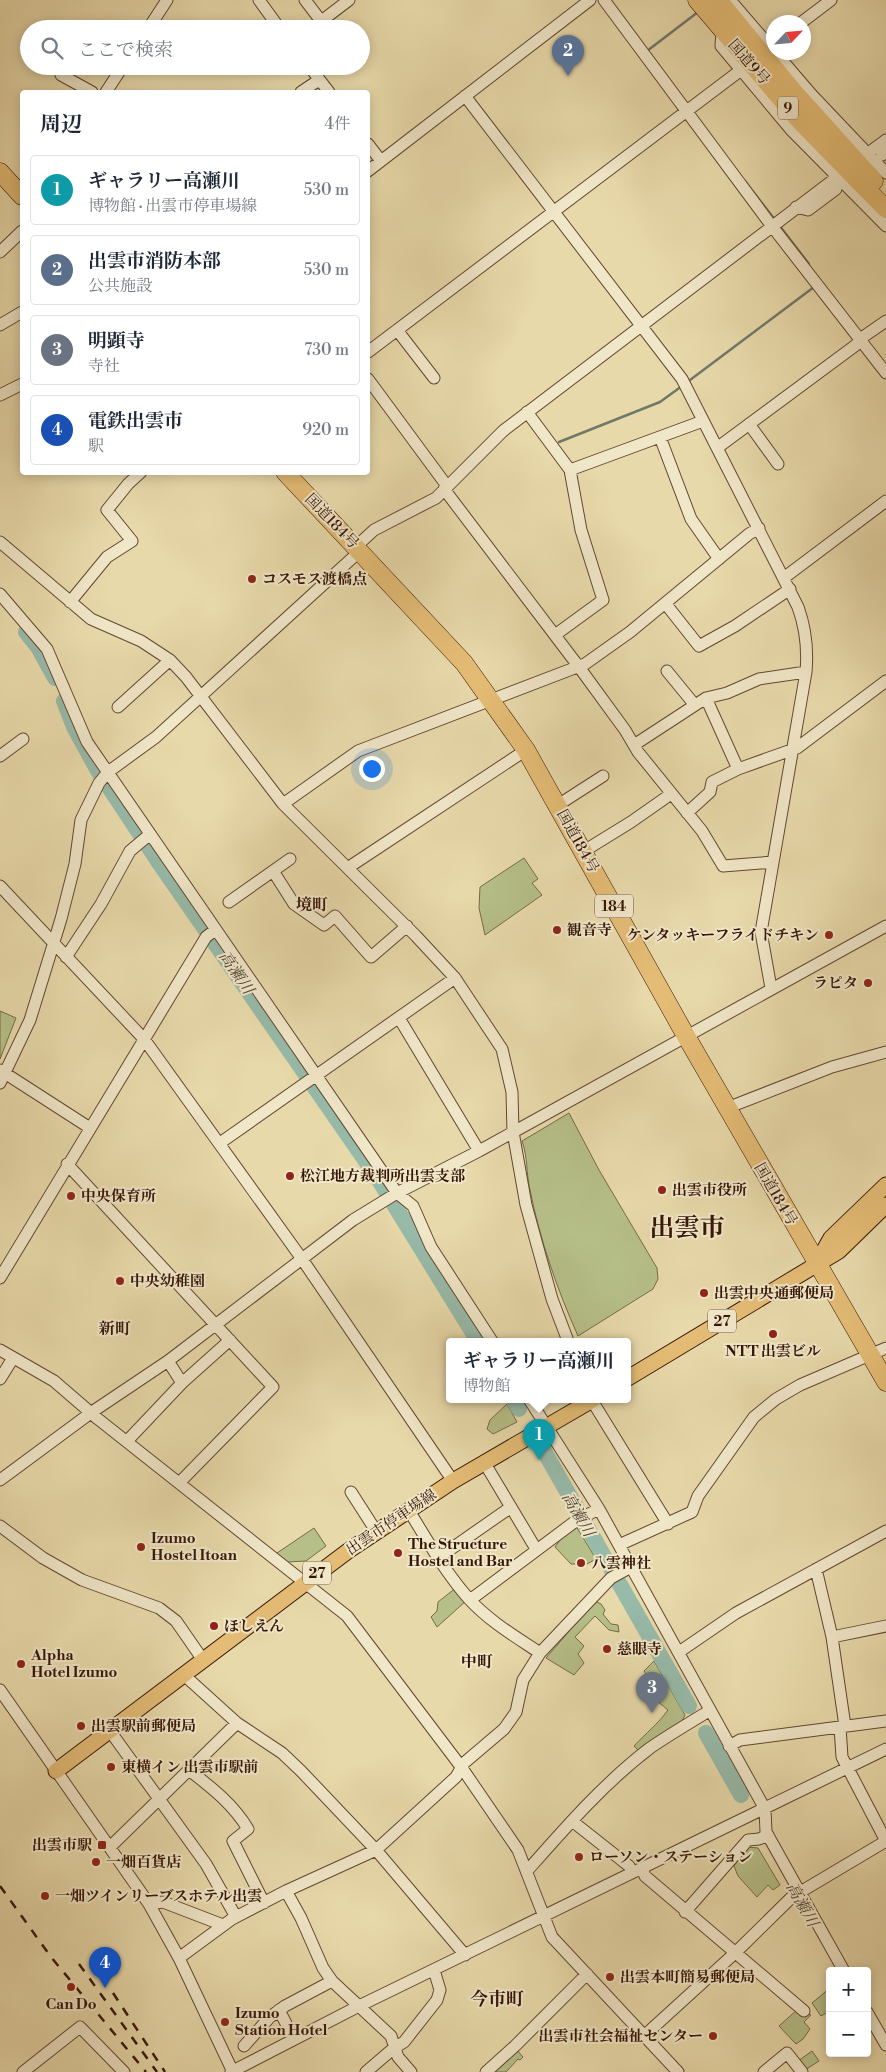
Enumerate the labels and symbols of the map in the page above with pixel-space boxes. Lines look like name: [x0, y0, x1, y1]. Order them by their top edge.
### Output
north arrow: [766, 15, 811, 60]
pin: 2: [552, 35, 584, 76]
street label: 国道9号: [724, 36, 774, 89]
road number: 9: [778, 96, 798, 120]
street label: 国道184号: [301, 490, 363, 553]
place label: コスモス渡橋点: [262, 570, 367, 589]
marker: コスモス渡橋点: [246, 573, 258, 585]
your location: [359, 756, 385, 782]
street label: 国道184号: [552, 806, 603, 876]
road number: 184: [595, 894, 633, 918]
district label: 境町: [296, 895, 328, 915]
place label: 観音寺: [567, 921, 612, 940]
marker: 観音寺: [551, 924, 563, 936]
place label: ケンタッキーフライドチキン: [627, 926, 819, 945]
marker: ケンタッキーフライドチキン: [823, 929, 835, 941]
water label: 高瀬川: [214, 947, 259, 1000]
place label: ラピタ: [813, 974, 858, 993]
marker: ラピタ: [862, 977, 874, 989]
street label: 国道184号: [750, 1159, 801, 1229]
place label: 松江地方裁判所出雲支部: [300, 1167, 466, 1186]
marker: 松江地方裁判所出雲支部: [284, 1170, 296, 1182]
place label: 出雲市役所: [672, 1181, 747, 1200]
marker: 出雲市役所: [656, 1184, 668, 1196]
place label: 中央保育所: [81, 1187, 156, 1206]
marker: 中央保育所: [65, 1190, 77, 1202]
district label: 出雲市: [649, 1213, 725, 1244]
place label: 中央幼稚園: [130, 1272, 205, 1291]
marker: 中央幼稚園: [114, 1275, 126, 1287]
place label: 出雲中央通郵便局: [714, 1284, 834, 1303]
marker: 出雲中央通郵便局: [698, 1287, 710, 1299]
road number: 27: [708, 1310, 736, 1332]
district label: 新町: [98, 1319, 131, 1339]
marker: NTT 出雲ビル: [767, 1328, 779, 1340]
place label: NTT 出雲ビル: [725, 1342, 821, 1361]
pin: 1: [523, 1419, 555, 1460]
street label: 出雲市停車場線: [342, 1485, 440, 1560]
water label: 高瀬川: [557, 1489, 600, 1542]
place label: Izumo Hostel Itoan: [151, 1529, 238, 1565]
place label: The Structure Hostel and Bar: [408, 1535, 513, 1571]
marker: Izumo Hostel Itoan: [135, 1541, 147, 1553]
marker: The Structure Hostel and Bar: [392, 1547, 404, 1559]
place label: 八雲神社: [591, 1554, 651, 1573]
marker: 八雲神社: [575, 1557, 587, 1569]
road number: 27: [303, 1562, 331, 1585]
place label: ほしえん: [224, 1617, 284, 1636]
marker: ほしえん: [208, 1620, 220, 1632]
place label: 慈眼寺: [617, 1640, 662, 1659]
marker: 慈眼寺: [601, 1643, 613, 1655]
place label: Alpha Hotel Izumo: [30, 1646, 118, 1682]
district label: 中町: [461, 1652, 493, 1672]
marker: Alpha Hotel Izumo: [15, 1658, 27, 1670]
pin: 3: [636, 1672, 668, 1713]
place label: 出雲駅前郵便局: [91, 1717, 196, 1736]
marker: 出雲駅前郵便局: [75, 1720, 87, 1732]
place label: 東横イン 出雲市駅前: [121, 1758, 258, 1777]
marker: 東横イン 出雲市駅前: [105, 1761, 117, 1773]
place label: 出雲市駅: [32, 1836, 92, 1855]
marker: 出雲市駅: [96, 1839, 108, 1851]
place label: ローソン・ステーション: [589, 1848, 753, 1867]
marker: ローソン・ステーション: [573, 1851, 585, 1863]
place label: 一畑百貨店: [106, 1853, 181, 1872]
marker: 一畑百貨店: [90, 1856, 102, 1868]
water label: 高瀬川: [782, 1879, 823, 1932]
place label: 一畑ツインリーブスホテル出雲: [55, 1887, 262, 1906]
marker: 一畑ツインリーブスホテル出雲: [39, 1890, 51, 1902]
pin: 4: [89, 1947, 121, 1988]
place label: 出雲本町簡易郵便局: [620, 1968, 755, 1987]
marker: 出雲本町簡易郵便局: [604, 1971, 616, 1983]
marker: Can Do: [65, 1981, 77, 1993]
district label: 今市町: [470, 1988, 524, 2011]
place label: Can Do: [45, 1995, 97, 2014]
place label: Izumo Station Hotel: [235, 2004, 328, 2040]
marker: Izumo Station Hotel: [219, 2016, 231, 2028]
place label: 出雲市社会福祉センター: [539, 2027, 703, 2046]
marker: 出雲市社会福祉センター: [707, 2030, 719, 2042]

